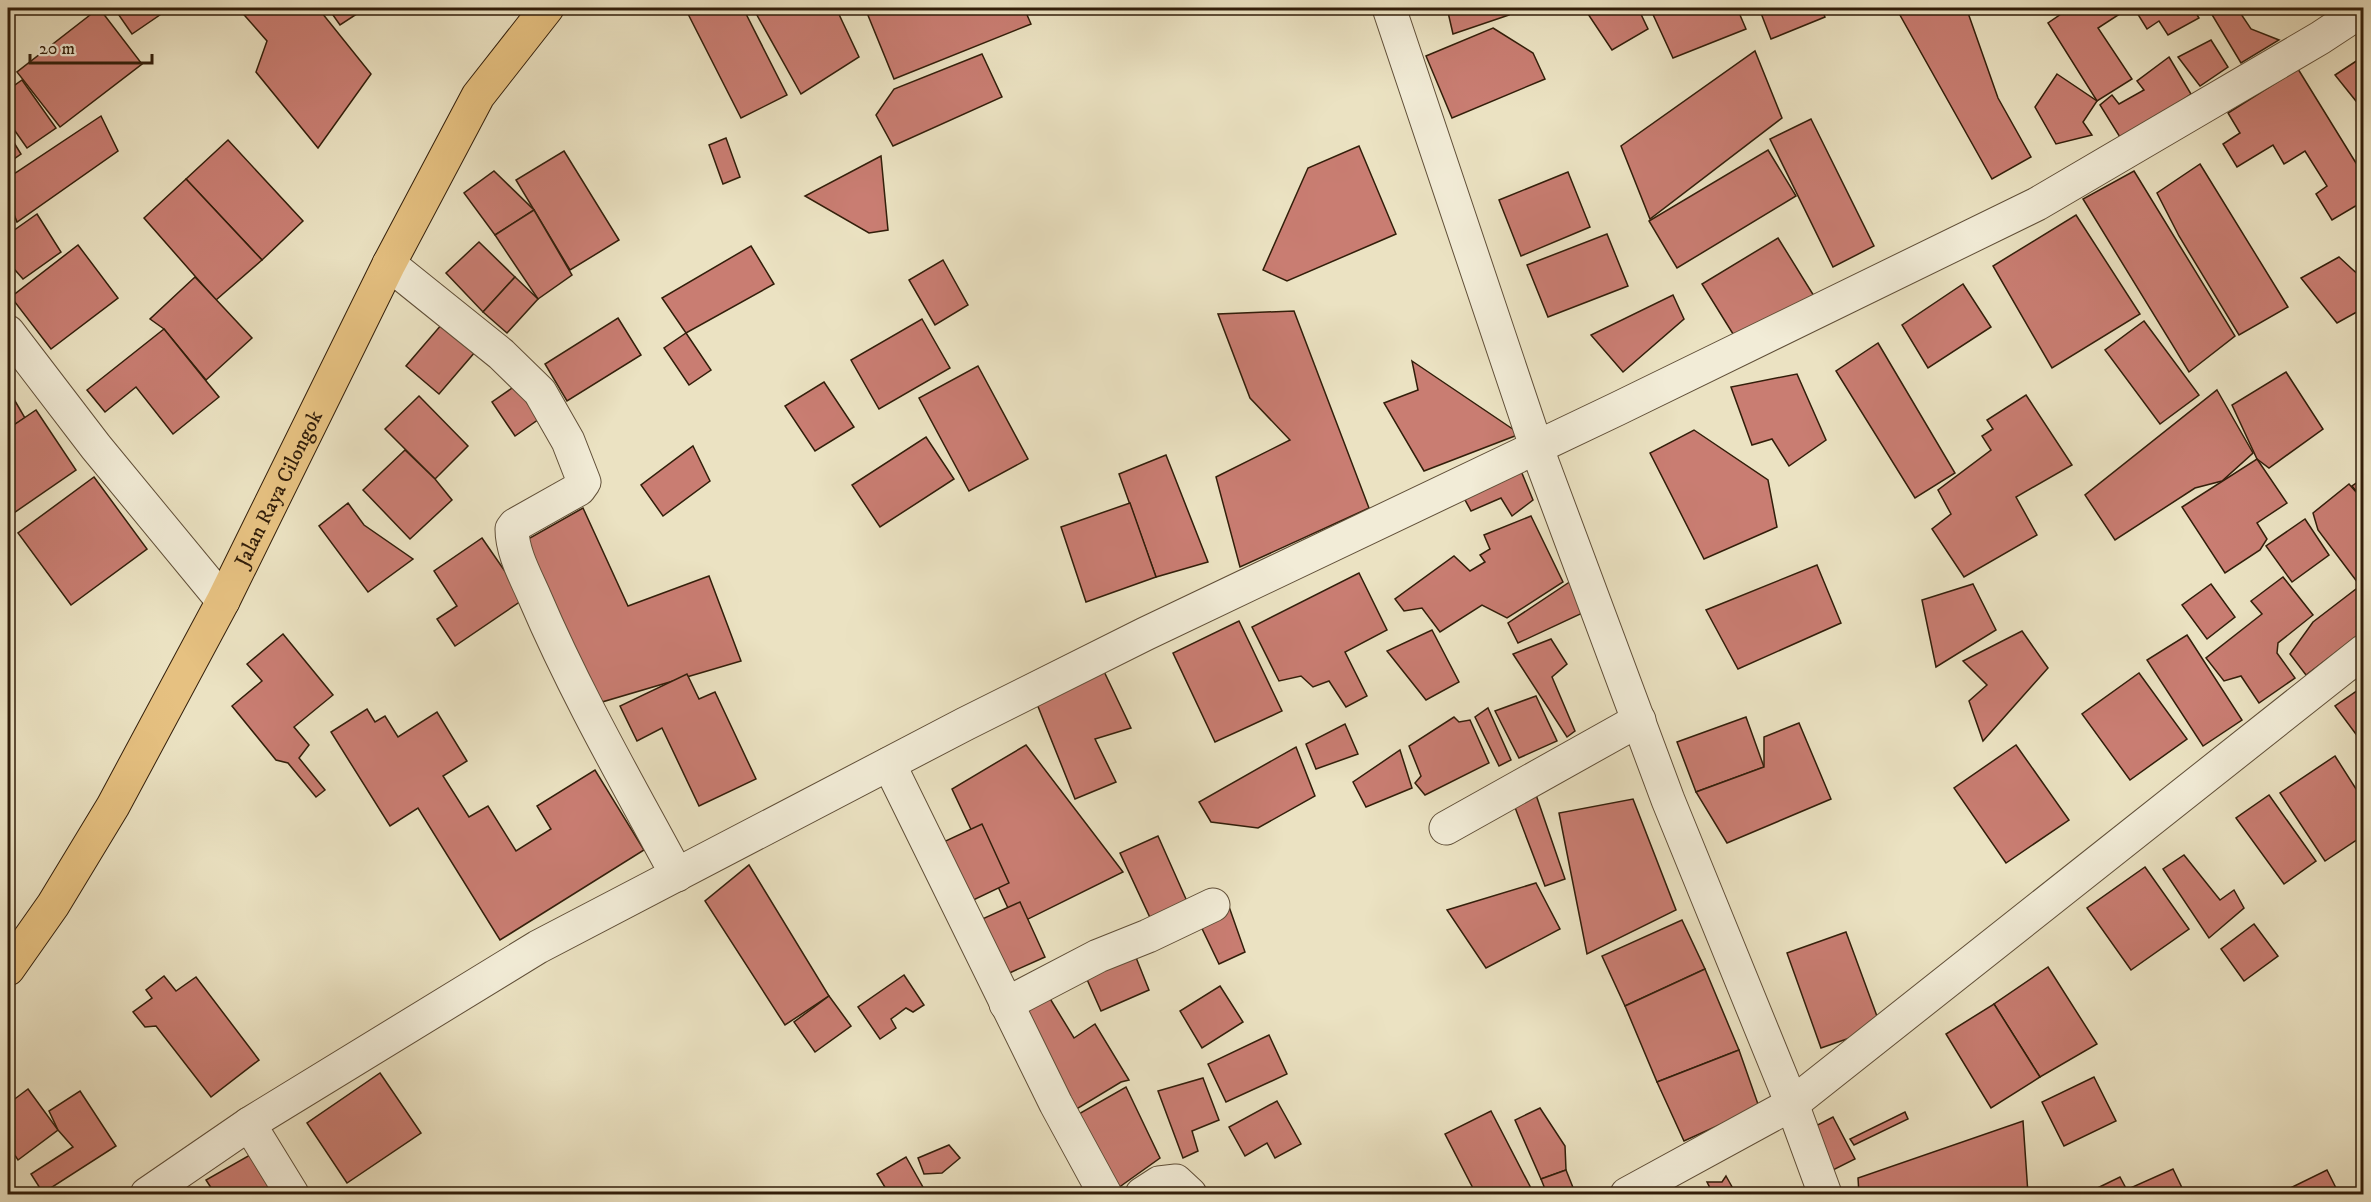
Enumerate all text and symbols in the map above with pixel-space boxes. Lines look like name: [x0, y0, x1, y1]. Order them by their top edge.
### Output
scale bar: [30, 27, 152, 65]
text: 20 m: [39, 38, 75, 60]
street label: Jalan Raya Cilongok: [229, 406, 329, 573]

